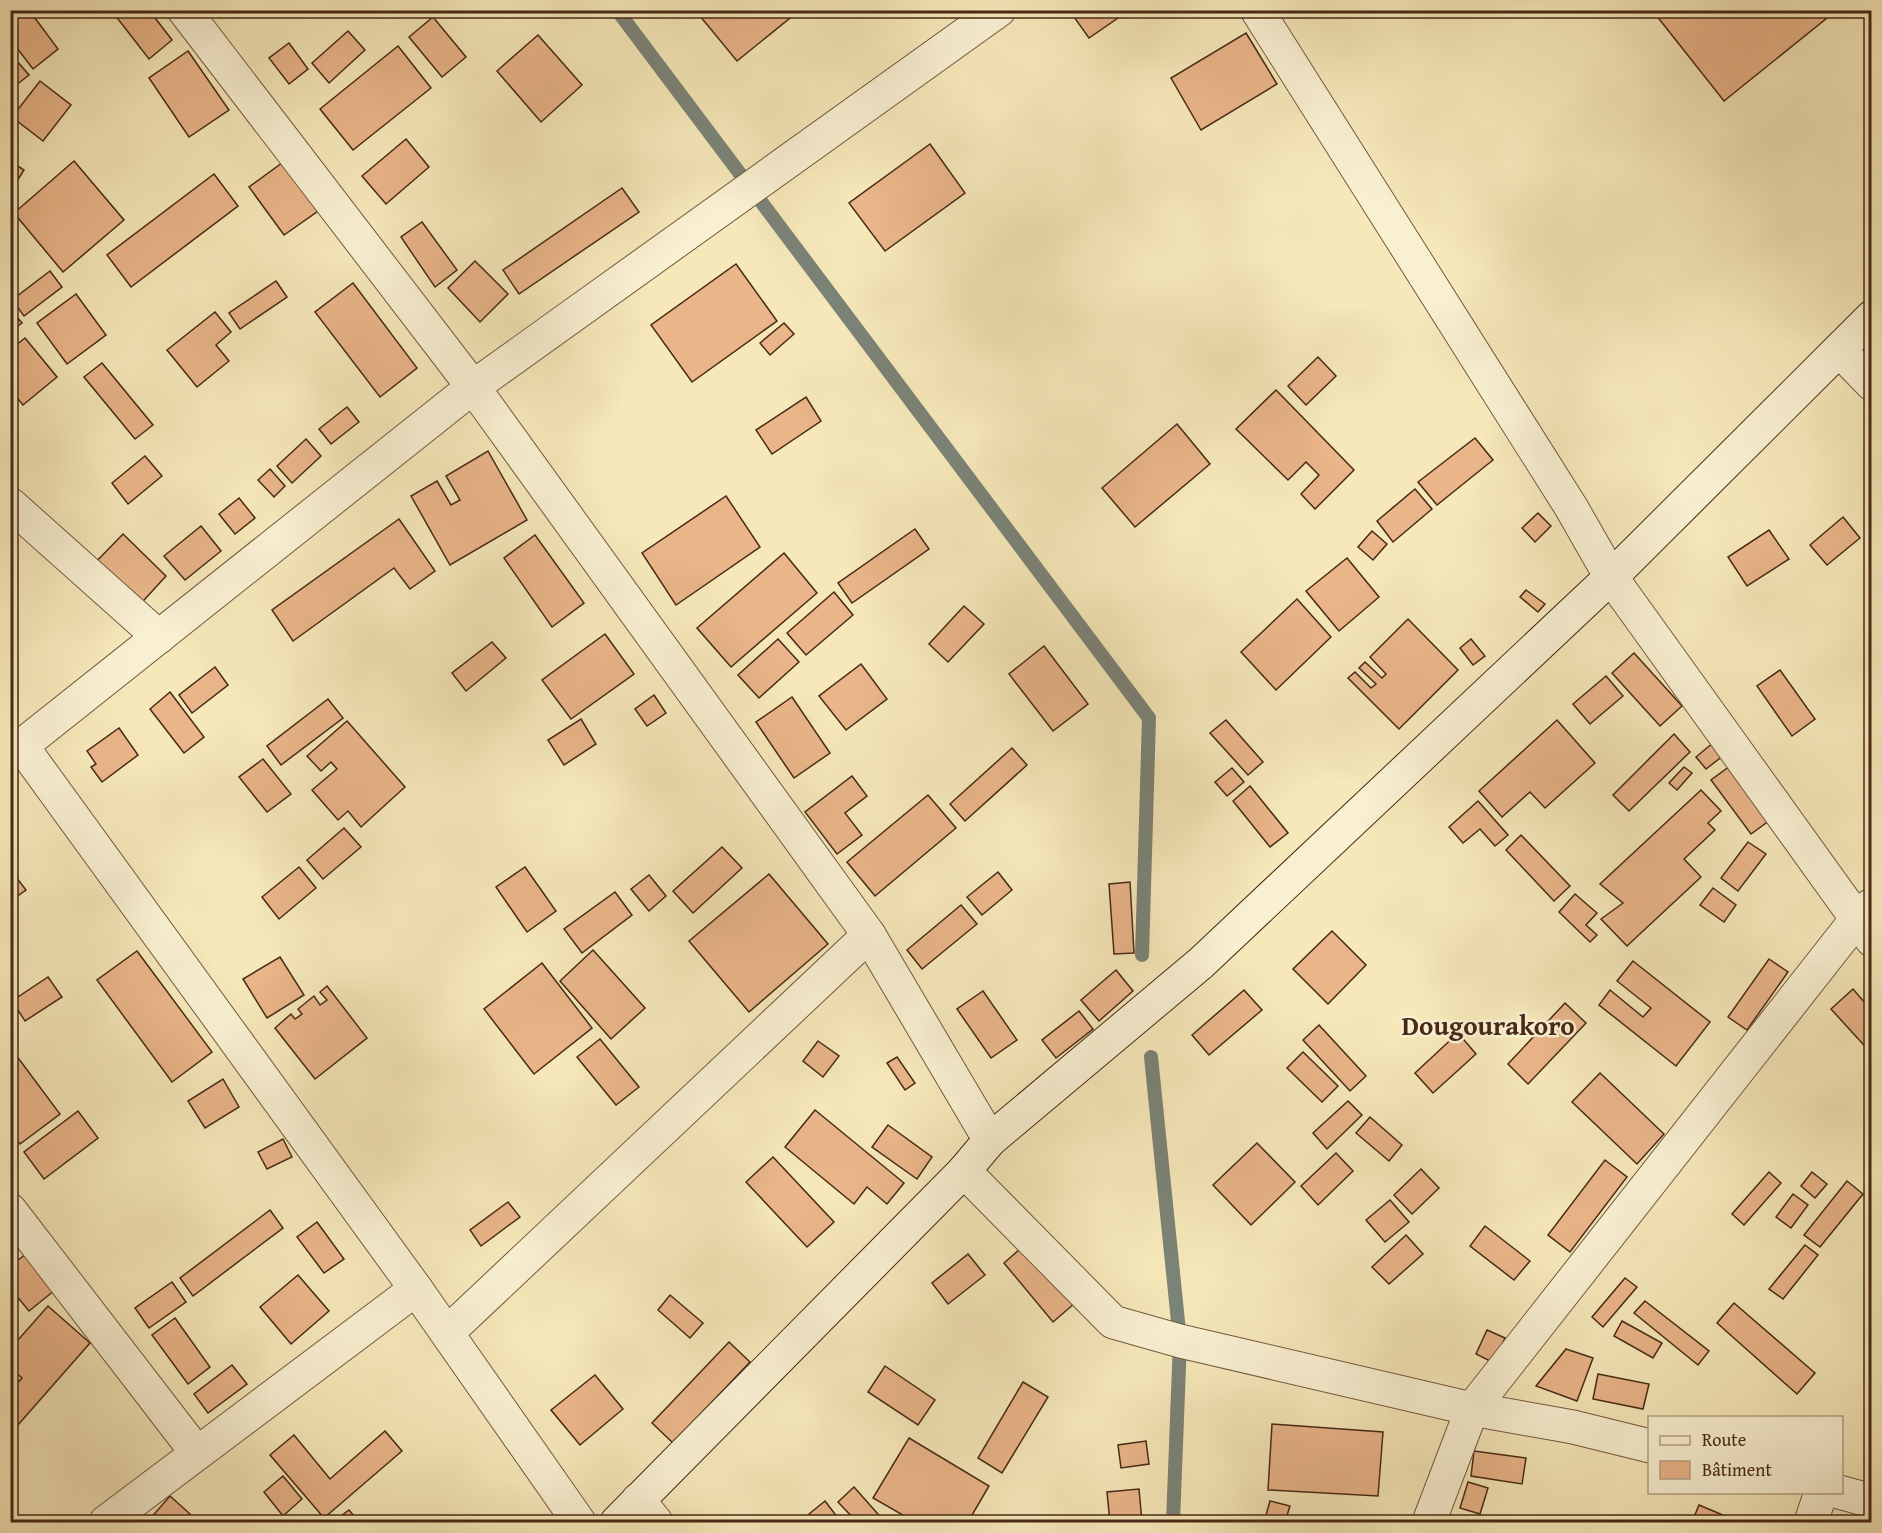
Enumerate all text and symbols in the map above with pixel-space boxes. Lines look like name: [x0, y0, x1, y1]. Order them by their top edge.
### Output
district label: Dougourakoro: [1401, 1005, 1575, 1045]
legend: [1648, 1416, 1843, 1494]
text: Route: [1702, 1426, 1746, 1453]
text: Bâtiment: [1702, 1456, 1772, 1483]

